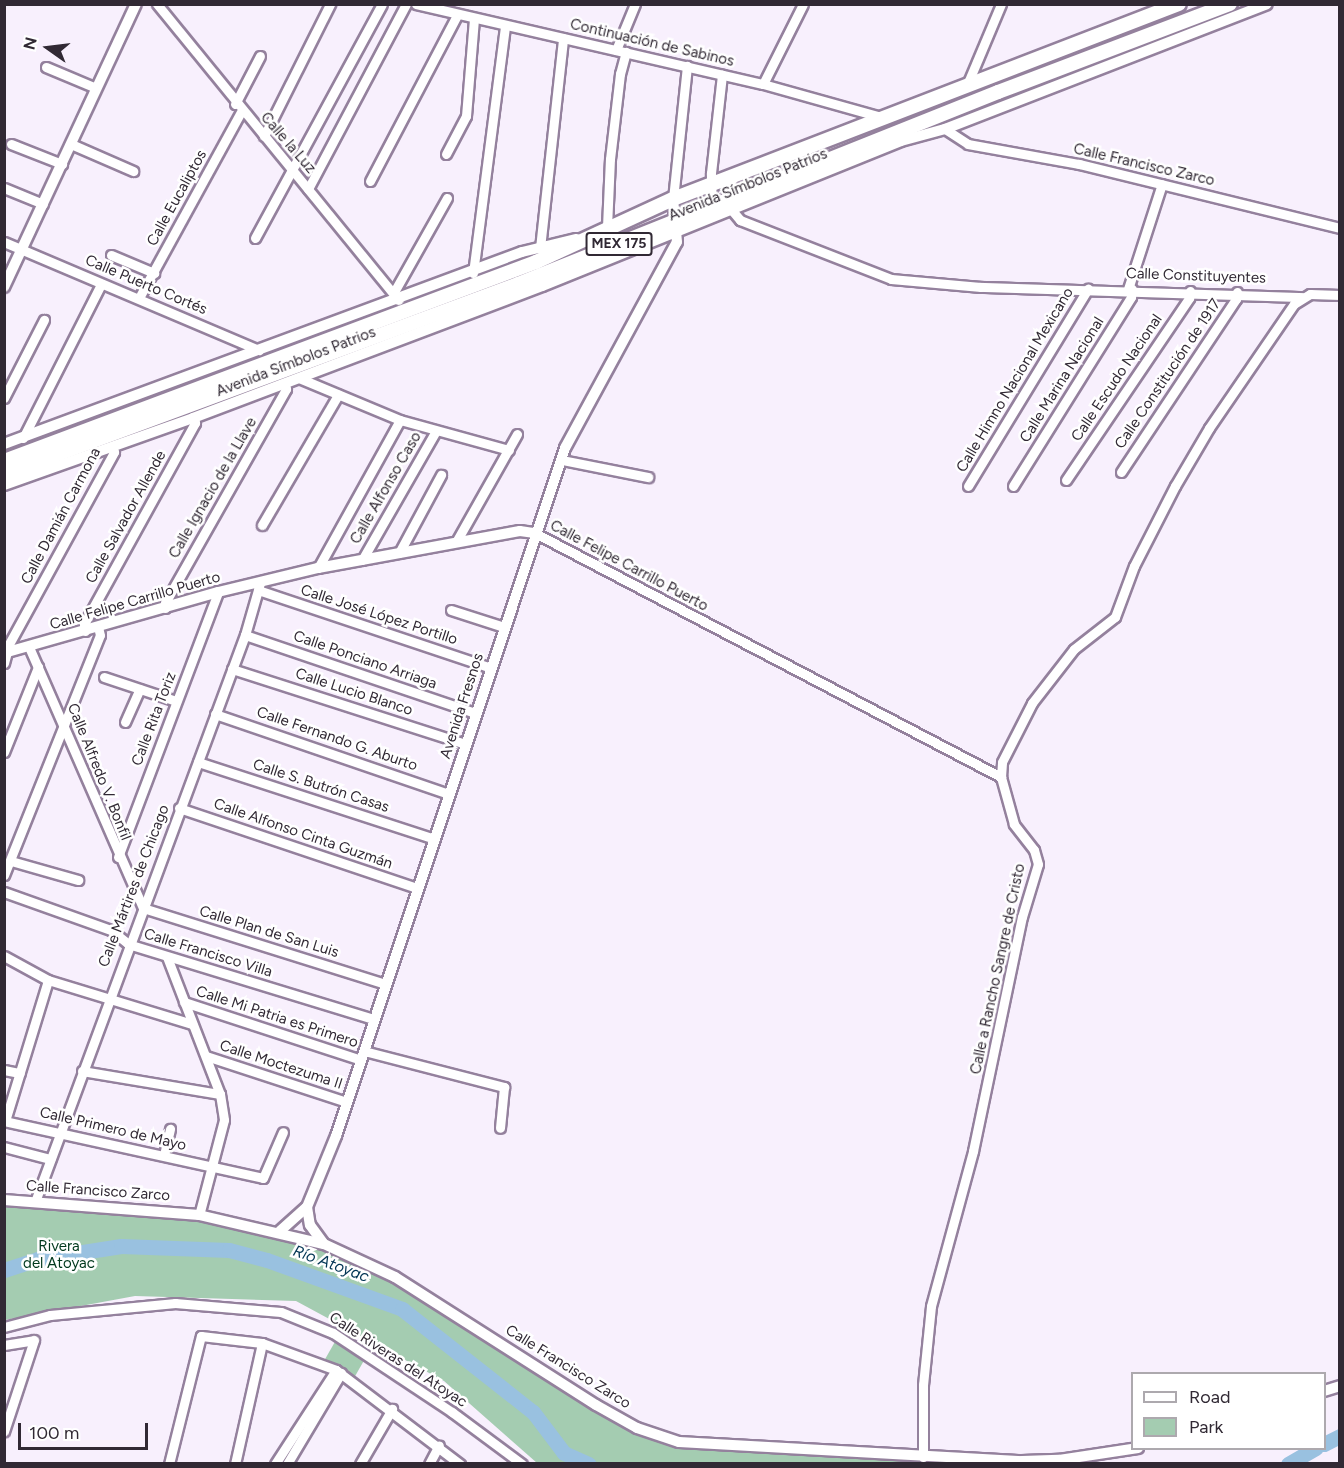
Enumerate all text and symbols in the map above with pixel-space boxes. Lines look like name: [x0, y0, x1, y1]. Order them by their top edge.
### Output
street label: Continuación de Sabinos: [568, 15, 736, 71]
north arrow: [18, 18, 78, 78]
text: N: [19, 35, 41, 52]
street label: Calle la Luz: [257, 109, 319, 177]
street label: Calle Francisco Zarco: [1072, 140, 1216, 190]
street label: Avenida Símbolos Patrios: [666, 145, 830, 225]
street label: Calle Eucaliptos: [143, 147, 211, 249]
road number: MEX 175: [584, 233, 654, 255]
street label: Calle Puerto Cortés: [82, 251, 210, 319]
street label: Calle Constituyentes: [1126, 265, 1266, 287]
street label: Calle Himno Nacional Mexicano: [953, 284, 1077, 476]
street label: Calle Constitución de 1917: [1111, 296, 1225, 452]
street label: Calle Escudo Nacional: [1068, 311, 1166, 445]
street label: Calle Marina Nacional: [1016, 314, 1108, 446]
street label: Avenida Símbolos Patrios: [214, 323, 378, 401]
street label: Calle Ignacio de la Llave: [165, 414, 261, 562]
street label: Calle Alfonso Caso: [347, 429, 425, 547]
street label: Calle Damián Carmona: [17, 445, 105, 587]
street label: Calle Salvador Allende: [82, 447, 170, 587]
street label: Calle Felipe Carrillo Puerto: [547, 517, 711, 615]
street label: Calle Felipe Carrillo Puerto: [48, 568, 222, 634]
street label: Calle José López Portillo: [298, 581, 460, 649]
street label: Calle Ponciano Arriaga: [291, 627, 439, 693]
street label: Avenida Fresnos: [436, 651, 488, 761]
street label: Calle Lucio Blanco: [293, 665, 415, 719]
street label: Calle Rita Toriz: [128, 670, 180, 768]
street label: Calle Alfredo V. Bonfil: [63, 701, 135, 843]
street label: Calle Fernando G. Aburto: [254, 703, 420, 775]
street label: Calle S. Butrón Casas: [251, 755, 391, 817]
street label: Calle Alfonso Cinta Guzmán: [211, 795, 395, 873]
street label: Calle Mártires de Chicago: [95, 802, 173, 970]
street label: Calle a Rancho Sangre de Cristo: [967, 862, 1029, 1076]
street label: Calle Plan de San Luis: [197, 902, 341, 962]
street label: Calle Francisco Villa: [142, 925, 274, 981]
street label: Calle Mi Patria es Primero: [194, 982, 360, 1052]
street label: Calle Moctezuma II: [217, 1037, 345, 1093]
street label: Calle Primero de Mayo: [38, 1103, 188, 1155]
street label: Calle Francisco Zarco: [25, 1177, 171, 1205]
park label: Rivera del Atoyac: [23, 1237, 95, 1272]
water label: Río Atoyac: [290, 1241, 372, 1287]
street label: Calle Riveras del Atoyac: [326, 1309, 470, 1411]
street label: Calle Francisco Zarco: [502, 1321, 634, 1413]
legend: [1131, 1372, 1326, 1450]
text: Road: [1189, 1386, 1230, 1408]
scale bar: [21, 1411, 152, 1449]
text: Park: [1189, 1416, 1223, 1438]
text: 100 m: [29, 1422, 79, 1444]

